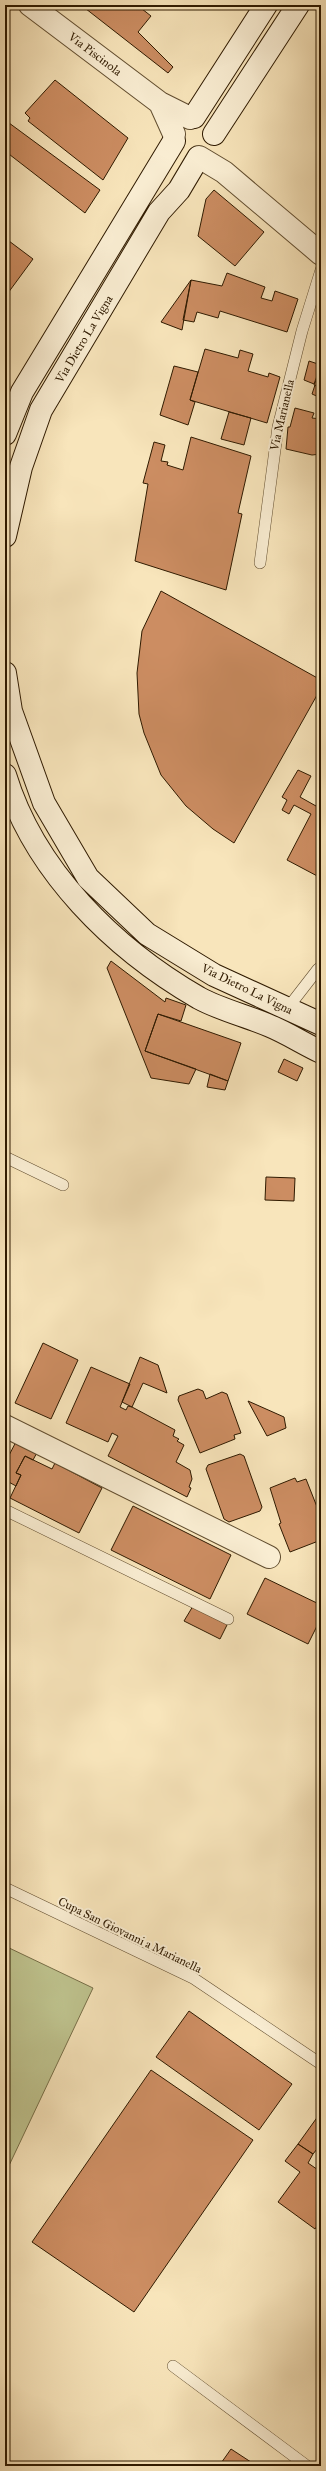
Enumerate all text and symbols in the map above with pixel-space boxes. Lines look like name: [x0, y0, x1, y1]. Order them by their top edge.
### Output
street label: Via Piscinola: [65, 29, 125, 79]
street label: Via Dietro La Vigna: [52, 292, 117, 387]
street label: Via Marianella: [267, 377, 297, 453]
street label: Via Dietro La Vigna: [198, 960, 296, 1018]
street label: Cupa San Giovanni a Marianella: [56, 1894, 205, 1976]

